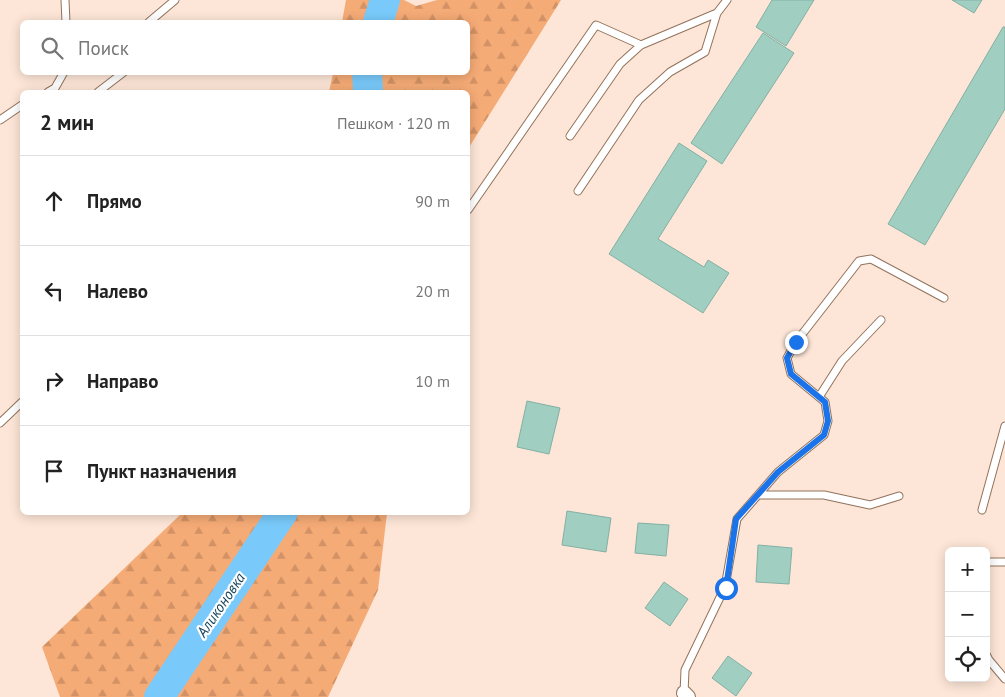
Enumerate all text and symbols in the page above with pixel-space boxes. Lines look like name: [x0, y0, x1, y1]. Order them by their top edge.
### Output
search box: [20, 20, 470, 75]
icon: search: [38, 34, 66, 62]
text: Поиск: [78, 36, 129, 60]
text: 2 мин: [40, 109, 94, 136]
text: Пешком · 120 m: [337, 113, 450, 133]
icon: ahead: [40, 187, 68, 215]
text: Прямо: [87, 189, 142, 213]
text: 90 m: [415, 191, 450, 211]
icon: left: [40, 277, 68, 305]
text: Налево: [87, 279, 148, 303]
text: 20 m: [415, 281, 450, 301]
route end: [785, 331, 808, 354]
icon: right: [40, 367, 68, 395]
text: Направо: [87, 369, 158, 393]
text: 10 m: [415, 371, 450, 391]
icon: arrive: [40, 457, 68, 485]
text: Пункт назначения: [87, 459, 237, 483]
map controls: [945, 547, 990, 682]
button: +: [945, 547, 990, 592]
water label: Аликоновка: [192, 568, 249, 641]
route start: [715, 577, 738, 600]
button: −: [945, 592, 990, 637]
button: locate: [945, 637, 990, 682]

